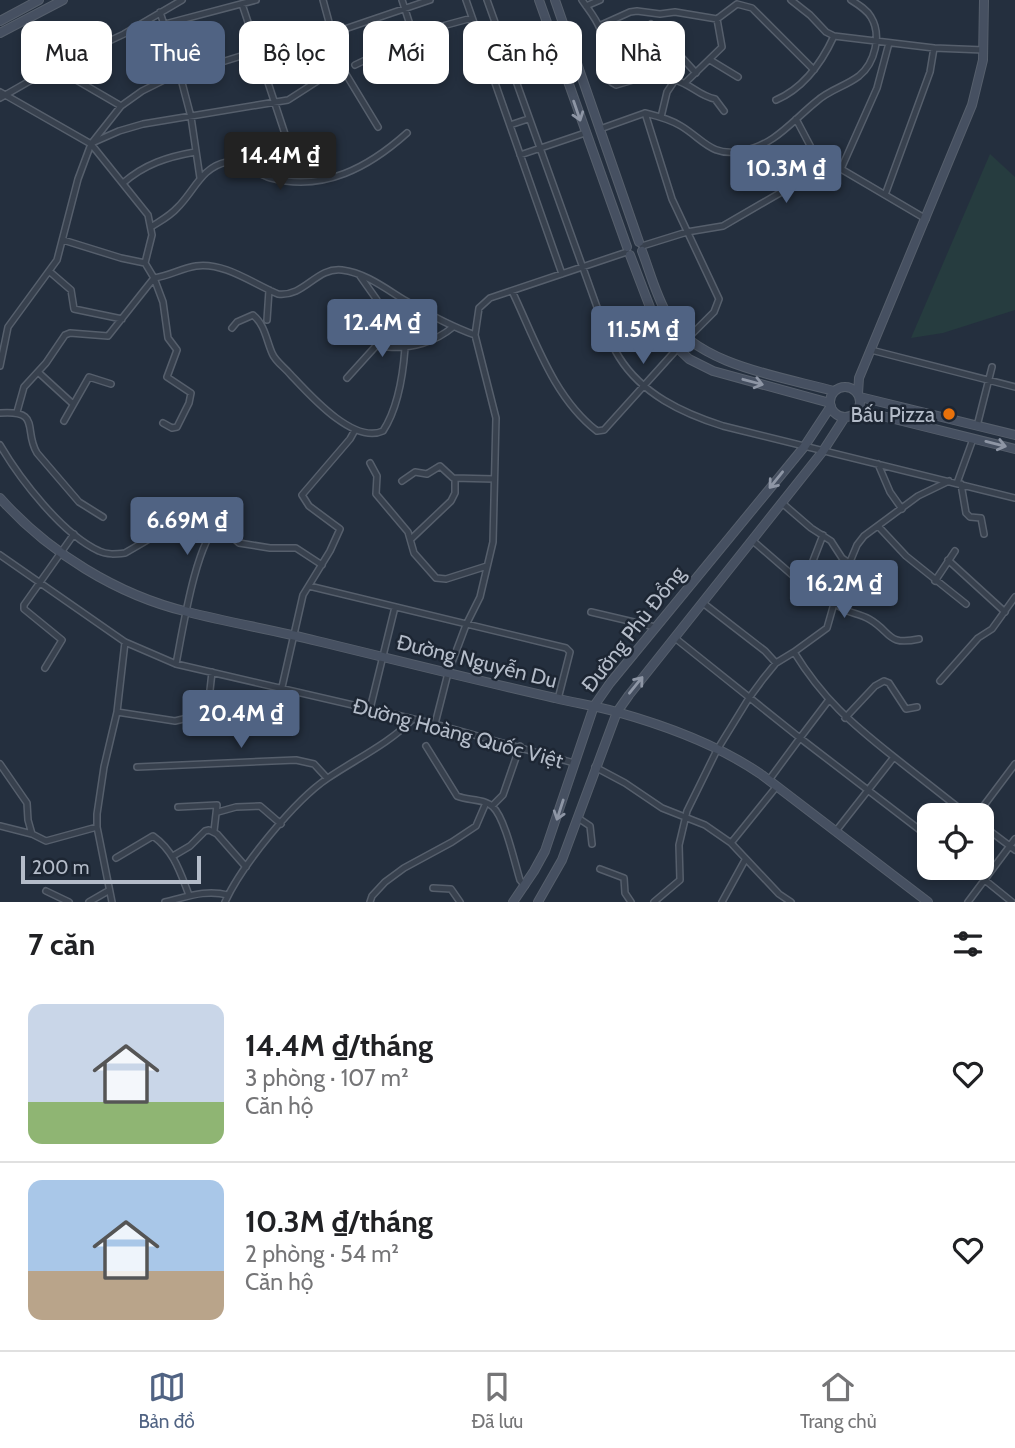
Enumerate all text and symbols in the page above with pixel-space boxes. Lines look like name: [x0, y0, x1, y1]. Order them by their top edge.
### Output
chip: Mua: [21, 21, 112, 84]
chip: Thuê: [126, 21, 225, 84]
chip: Bộ lọc: [239, 21, 349, 84]
chip: Mới: [363, 21, 449, 84]
chip: Căn hộ: [463, 21, 582, 84]
chip: Nhà: [596, 21, 685, 84]
one-way arrow: [572, 99, 584, 121]
pin: 14.4M ₫: [215, 132, 345, 192]
text: 14.4M ₫: [240, 141, 320, 169]
pin: 10.3M ₫: [721, 146, 851, 205]
text: 10.3M ₫: [746, 154, 826, 182]
pin: 12.4M ₫: [317, 300, 447, 359]
pin: 11.5M ₫: [578, 306, 708, 366]
text: 12.4M ₫: [343, 308, 421, 336]
text: 11.5M ₫: [607, 315, 679, 343]
one-way arrow: [741, 376, 764, 389]
place label: Bấu Pizza: [850, 402, 935, 427]
marker: Bấu Pizza: [941, 406, 957, 422]
one-way arrow: [984, 438, 1007, 451]
one-way arrow: [768, 471, 784, 489]
pin: 6.69M ₫: [122, 498, 252, 557]
text: 6.69M ₫: [146, 506, 228, 534]
pin: 16.2M ₫: [779, 560, 909, 620]
street label: Đường Phù Đổng: [576, 561, 690, 697]
text: 16.2M ₫: [806, 569, 882, 597]
street label: Đường Nguyễn Du: [394, 629, 560, 693]
one-way arrow: [629, 676, 644, 695]
pin: 20.4M ₫: [176, 690, 306, 750]
street label: Đường Hoàng Quốc Việt: [350, 693, 566, 773]
text: 20.4M ₫: [198, 699, 284, 727]
one-way arrow: [552, 798, 565, 820]
map controls: [917, 803, 994, 880]
button: locate: [917, 803, 994, 880]
scale bar: [21, 853, 201, 885]
text: 200 m: [32, 856, 89, 879]
icon: filters: [949, 925, 987, 963]
text: 7 căn: [28, 926, 95, 963]
text: 14.4M ₫/tháng: [245, 1027, 433, 1064]
icon: home: [84, 1032, 168, 1116]
icon: heart: [949, 1055, 987, 1093]
text: 3 phòng · 107 m²: [245, 1064, 409, 1092]
text: Căn hộ: [245, 1092, 313, 1120]
text: 10.3M ₫/tháng: [245, 1203, 433, 1240]
icon: home: [84, 1208, 168, 1292]
icon: heart: [949, 1231, 987, 1269]
text: 2 phòng · 54 m²: [245, 1240, 399, 1268]
text: Căn hộ: [245, 1268, 313, 1296]
tab: Bản đồ: [138, 1368, 195, 1433]
tab: Đã lưu: [472, 1368, 523, 1433]
tab: Trang chủ: [800, 1368, 877, 1433]

